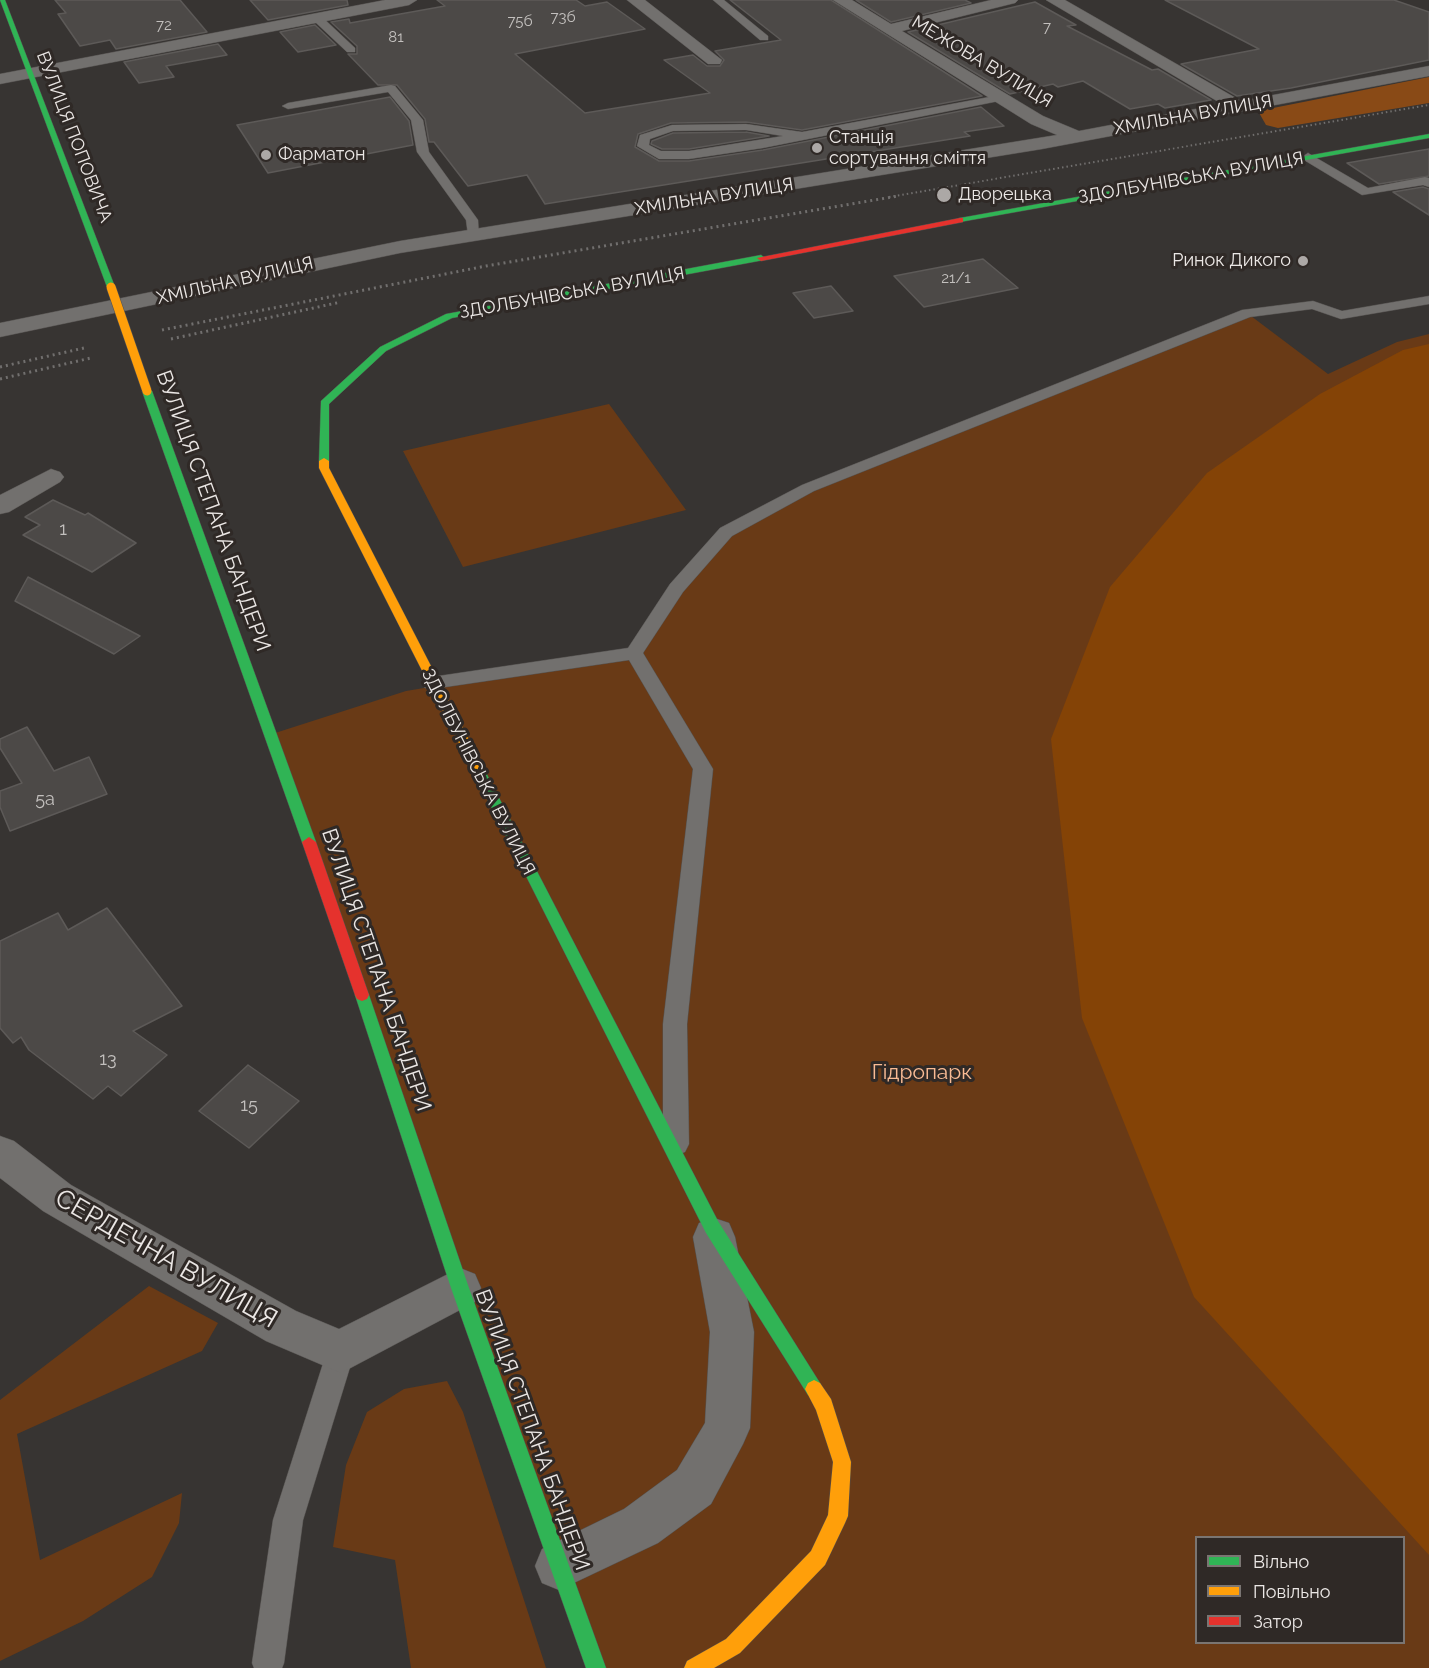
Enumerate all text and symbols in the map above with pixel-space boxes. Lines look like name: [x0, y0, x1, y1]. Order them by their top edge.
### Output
house number: 73б: [550, 8, 576, 26]
street label: МЕЖОВА ВУЛИЦЯ: [908, 11, 1056, 113]
house number: 75б: [507, 12, 533, 30]
house number: 72: [156, 16, 172, 34]
house number: 7: [1043, 18, 1051, 36]
house number: 81: [388, 28, 404, 46]
street label: ВУЛИЦЯ ПОПОВИЧА: [31, 49, 117, 225]
street label: ХМІЛЬНА ВУЛИЦЯ: [1112, 90, 1274, 140]
place label: Станція сортування сміття: [829, 127, 986, 170]
marker: Станція сортування сміття: [810, 141, 824, 155]
place label: Фарматон: [278, 144, 366, 166]
marker: Фарматон: [259, 148, 273, 162]
street label: ЗДОЛБУНІВСЬКА ВУЛИЦЯ: [1077, 148, 1305, 208]
street label: ХМІЛЬНА ВУЛИЦЯ: [633, 174, 795, 220]
place label: Дворецька: [958, 184, 1052, 206]
marker: Дворецька: [935, 186, 953, 204]
place label: Ринок Дикого: [1172, 250, 1291, 272]
street label: ХМІЛЬНА ВУЛИЦЯ: [155, 252, 315, 310]
marker: Ринок Дикого: [1296, 254, 1310, 268]
street label: ЗДОЛБУНІВСЬКА ВУЛИЦЯ: [458, 263, 686, 323]
house number: 21/1: [941, 269, 971, 287]
street label: ВУЛИЦЯ СТЕПАНА БАНДЕРИ: [150, 367, 276, 655]
house number: 1: [59, 519, 67, 541]
street label: ЗДОЛБУНІВСЬКА ВУЛИЦЯ: [417, 665, 539, 879]
house number: 5а: [35, 789, 55, 811]
street label: ВУЛИЦЯ СТЕПАНА БАНДЕРИ: [316, 825, 436, 1115]
house number: 13: [99, 1049, 117, 1071]
park label: Гідропарк: [872, 1060, 972, 1086]
house number: 15: [240, 1095, 258, 1117]
street label: СЕРДЕЧНА ВУЛИЦЯ: [49, 1183, 283, 1335]
street label: ВУЛИЦЯ СТЕПАНА БАНДЕРИ: [469, 1286, 595, 1574]
legend: [1195, 1536, 1405, 1644]
text: Вільно: [1253, 1551, 1309, 1572]
text: Повільно: [1253, 1581, 1330, 1602]
text: Затор: [1253, 1611, 1303, 1632]

